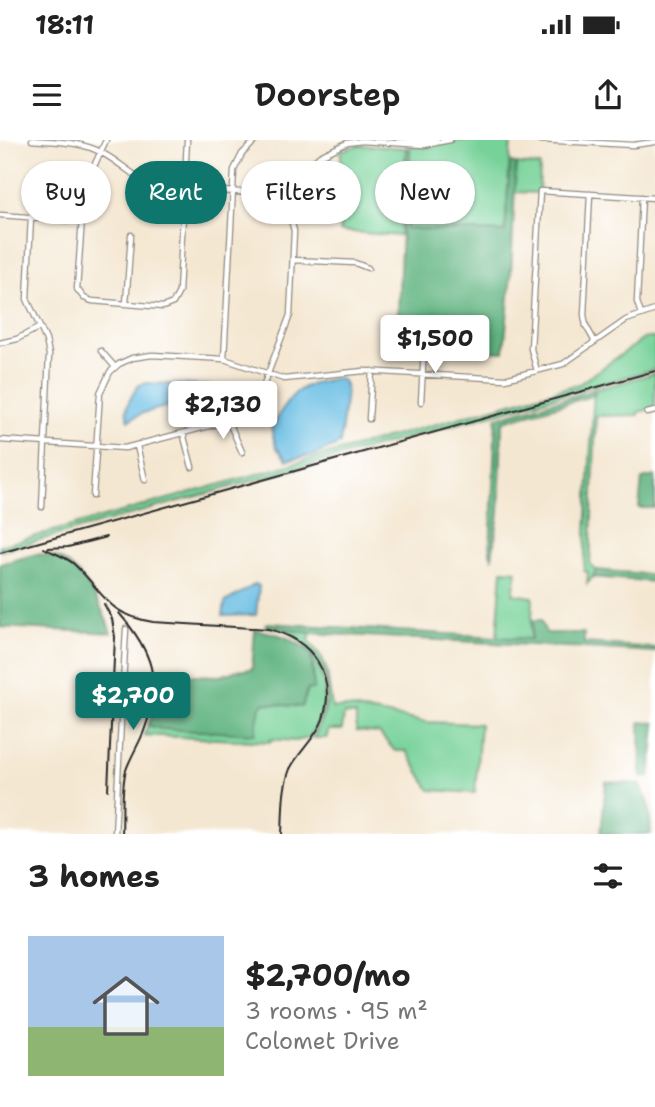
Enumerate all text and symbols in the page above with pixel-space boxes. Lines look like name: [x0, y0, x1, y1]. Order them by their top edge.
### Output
text: 18:11: [35, 7, 94, 42]
text: Doorstep: [254, 73, 401, 116]
icon: menu: [28, 76, 66, 114]
icon: share: [589, 76, 627, 114]
chip: Buy: [21, 161, 111, 224]
chip: Rent: [125, 161, 227, 224]
chip: Filters: [241, 161, 361, 224]
chip: New: [375, 161, 475, 224]
pin: $1,500: [378, 316, 492, 375]
text: $1,500: [396, 323, 474, 353]
pin: $2,130: [166, 382, 280, 441]
text: $2,130: [184, 389, 262, 419]
pin: $2,700: [76, 672, 190, 732]
text: $2,700: [91, 680, 175, 710]
text: 3 homes: [28, 856, 160, 897]
icon: filters: [589, 857, 627, 895]
text: $2,700/mo: [245, 955, 411, 996]
icon: home: [84, 964, 168, 1048]
text: 3 rooms · 95 m²: [245, 996, 428, 1026]
text: Colomet Drive: [245, 1026, 400, 1056]

